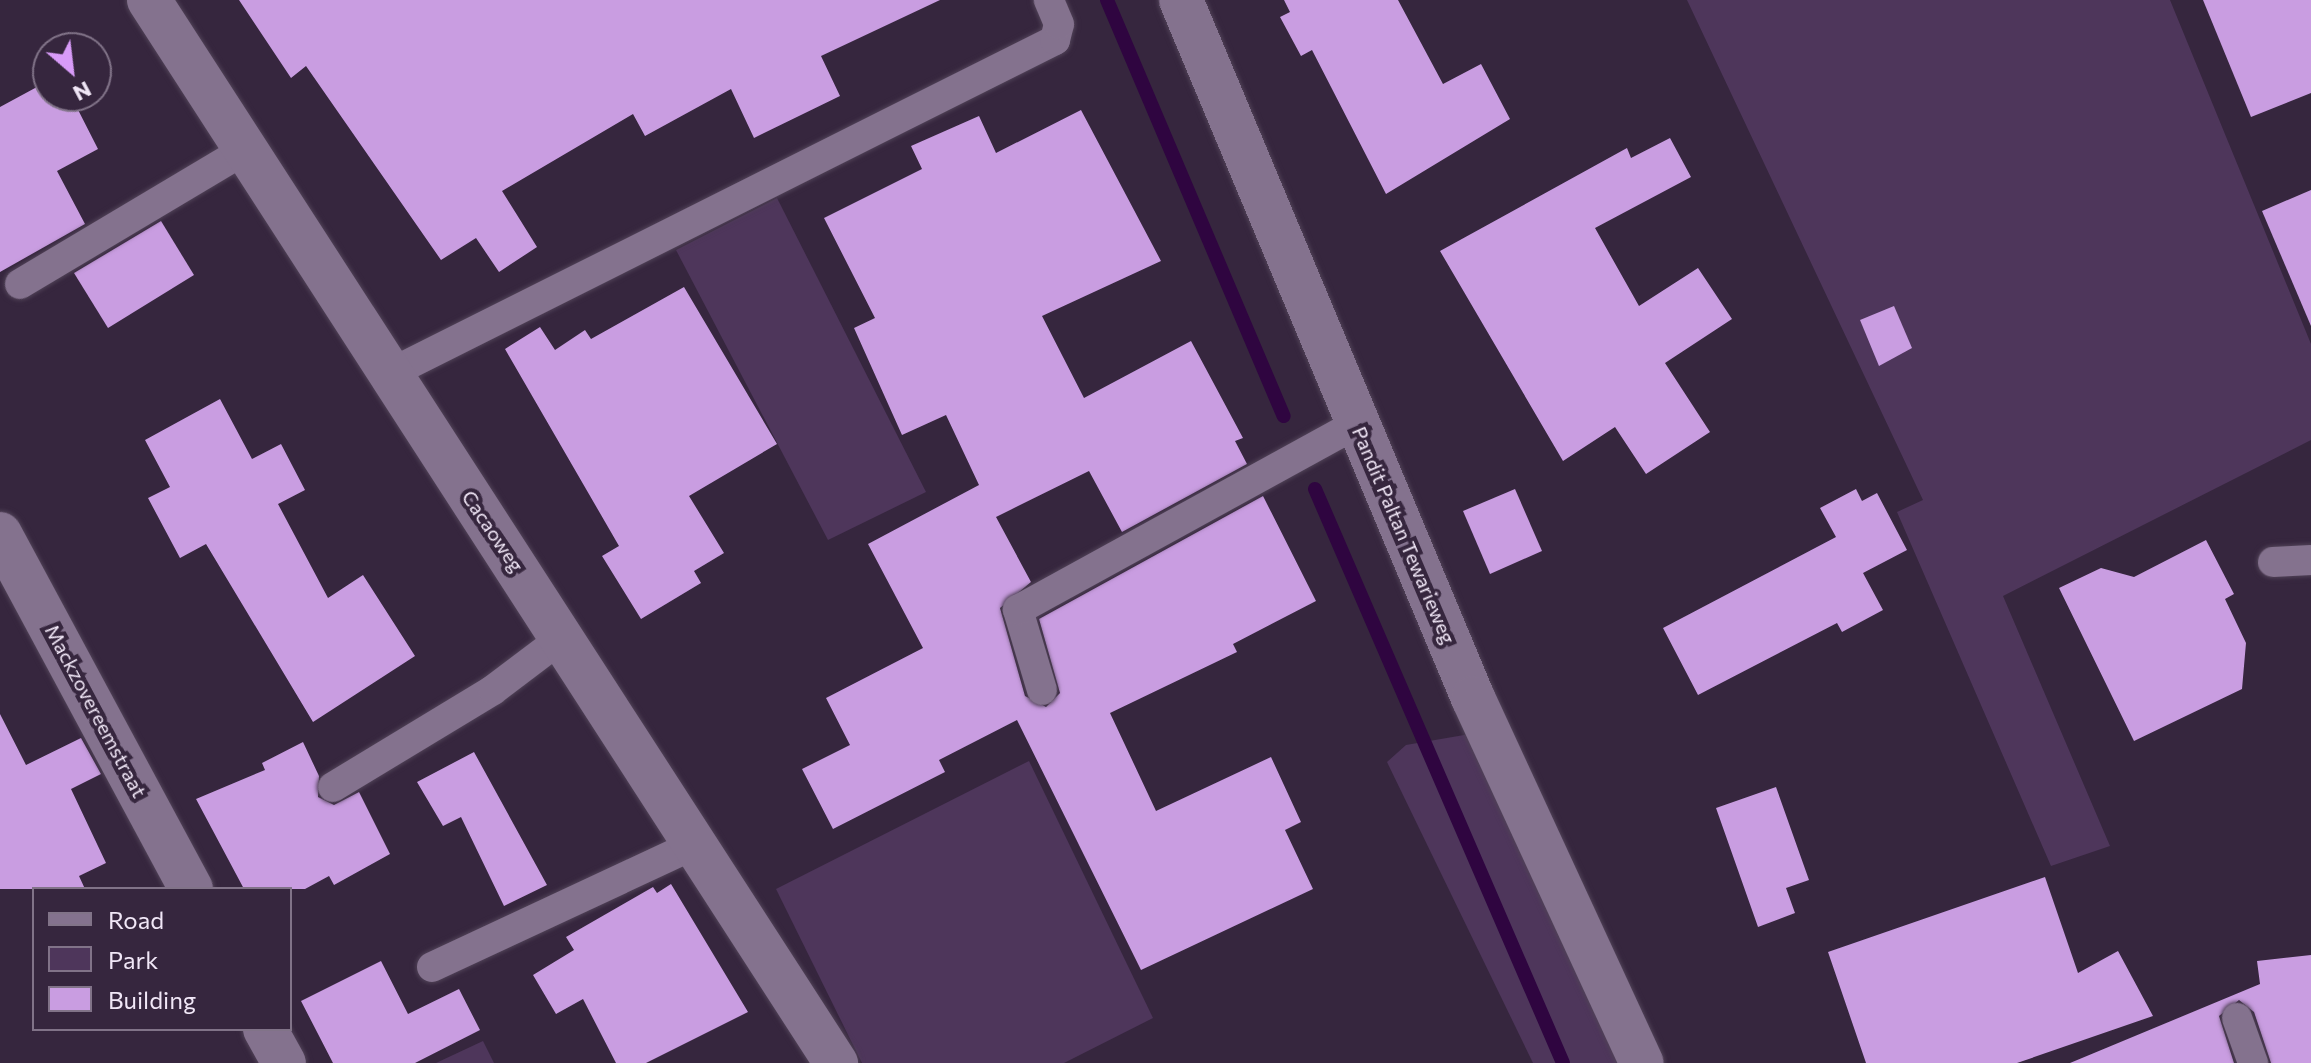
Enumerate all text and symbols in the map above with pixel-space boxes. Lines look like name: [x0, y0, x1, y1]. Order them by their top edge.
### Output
north arrow: [32, 32, 112, 112]
text: N: [69, 76, 96, 108]
street label: Pandit Paltan Tewarieweg: [1347, 423, 1461, 647]
street label: Cacaoweg: [457, 486, 529, 576]
street label: Mackzovereemstraat: [40, 620, 152, 802]
legend: [32, 887, 292, 1031]
text: Road: [108, 905, 164, 934]
text: Park: [108, 945, 158, 974]
text: Building: [108, 985, 196, 1014]

